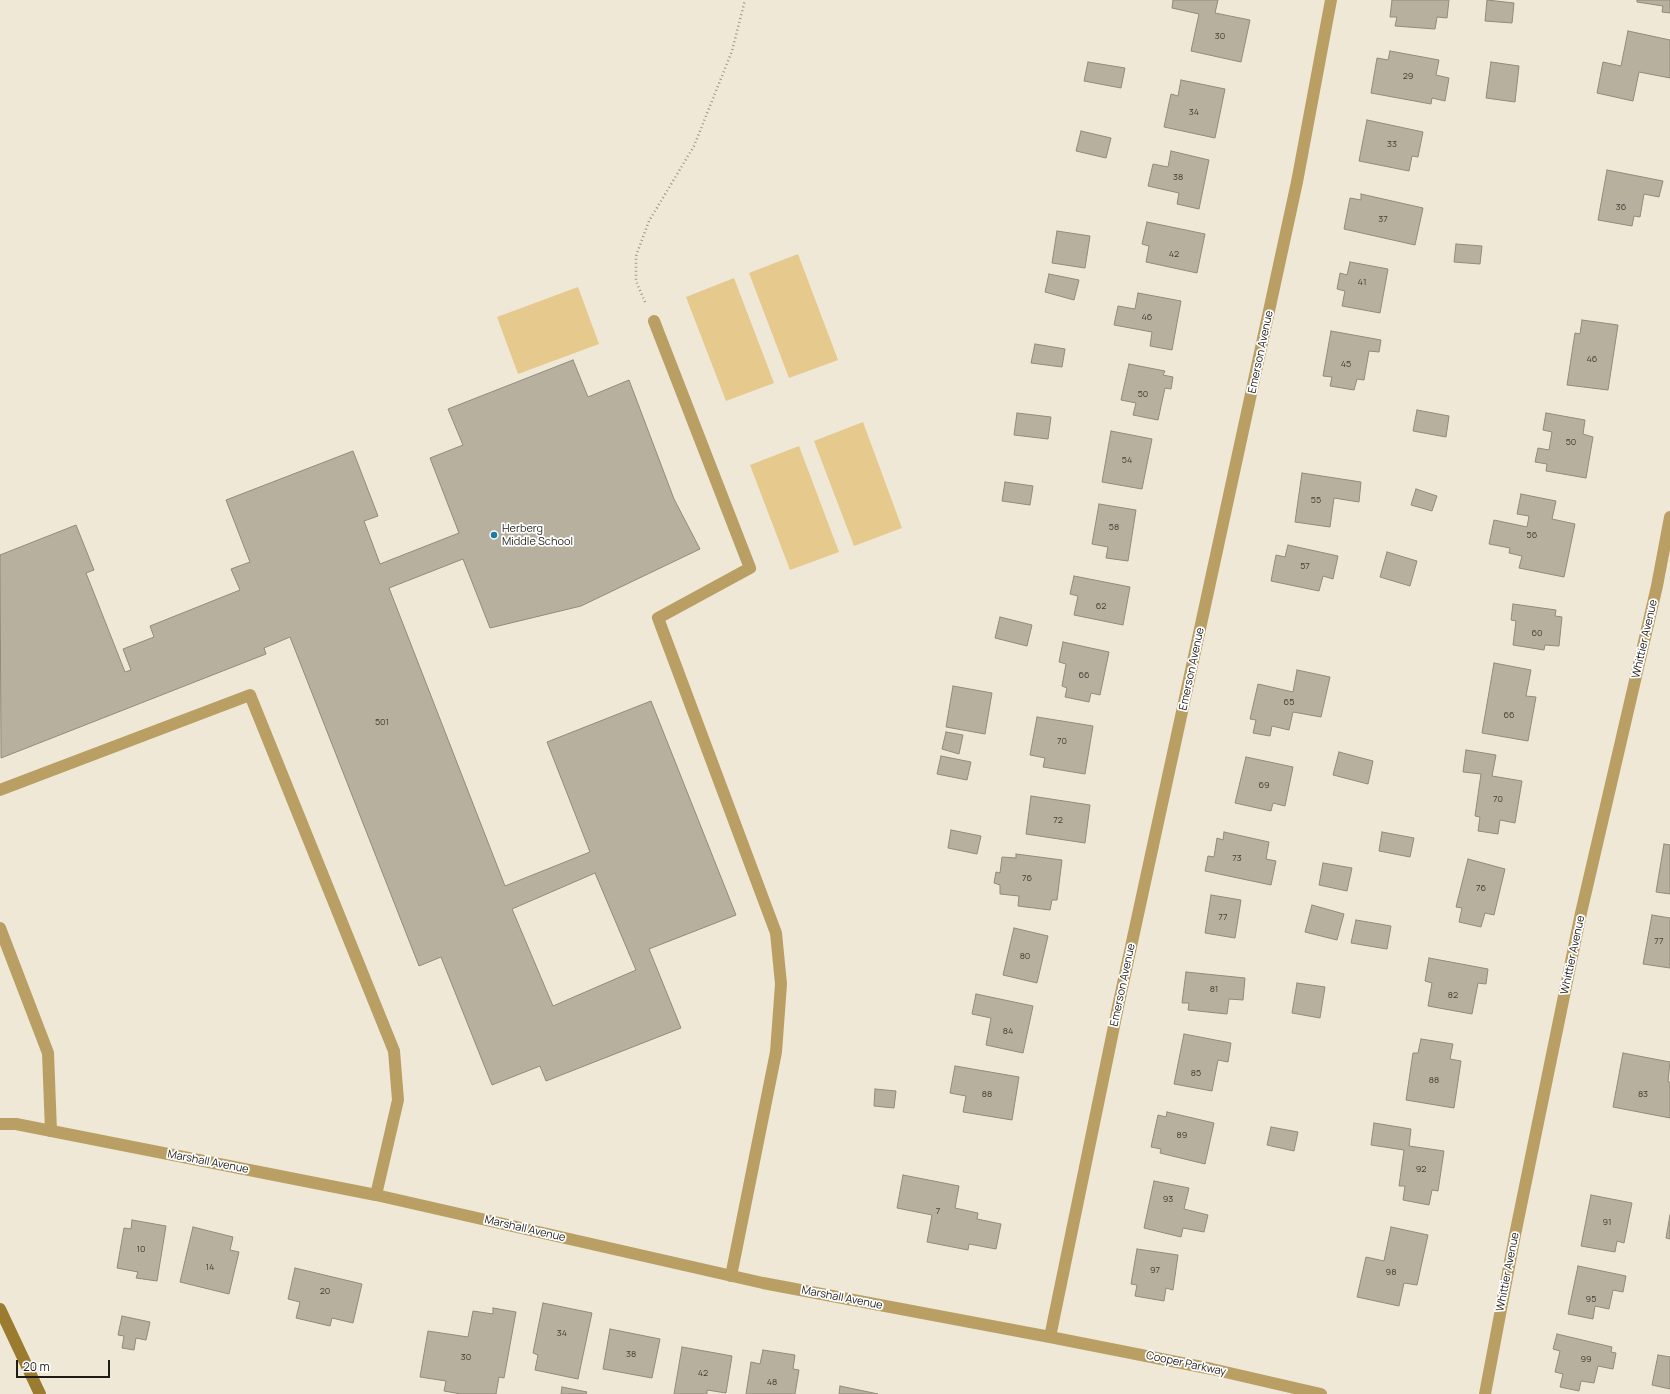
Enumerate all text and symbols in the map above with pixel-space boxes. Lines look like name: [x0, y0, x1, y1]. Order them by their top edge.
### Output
house number: 30: [1215, 31, 1225, 41]
house number: 29: [1403, 71, 1413, 81]
house number: 34: [1189, 107, 1199, 117]
house number: 33: [1387, 139, 1397, 149]
house number: 38: [1173, 172, 1183, 182]
house number: 36: [1616, 202, 1626, 212]
house number: 37: [1378, 214, 1388, 224]
house number: 42: [1169, 249, 1179, 259]
house number: 41: [1358, 277, 1366, 287]
street label: Emerson Avenue: [1246, 309, 1276, 395]
house number: 46: [1142, 312, 1152, 322]
house number: 46: [1587, 354, 1597, 364]
house number: 45: [1341, 359, 1351, 369]
house number: 50: [1138, 389, 1148, 399]
house number: 50: [1566, 437, 1576, 447]
house number: 54: [1122, 455, 1132, 465]
house number: 55: [1311, 495, 1321, 505]
place label: Herberg Middle School: [502, 522, 573, 548]
house number: 58: [1109, 522, 1119, 532]
marker: Herberg Middle School: [489, 530, 499, 540]
house number: 56: [1527, 530, 1537, 540]
house number: 57: [1300, 561, 1310, 571]
street label: Whittier Avenue: [1630, 598, 1660, 680]
house number: 62: [1096, 601, 1106, 611]
street label: Emerson Avenue: [1177, 626, 1207, 712]
house number: 60: [1531, 628, 1543, 638]
house number: 66: [1078, 670, 1090, 680]
house number: 65: [1284, 697, 1294, 707]
house number: 66: [1503, 710, 1515, 720]
house number: 501: [375, 717, 389, 727]
house number: 70: [1057, 736, 1067, 746]
house number: 69: [1258, 780, 1270, 790]
house number: 70: [1493, 794, 1503, 804]
house number: 72: [1053, 815, 1063, 825]
house number: 73: [1232, 853, 1242, 863]
house number: 76: [1022, 873, 1032, 883]
house number: 76: [1476, 883, 1486, 893]
house number: 77: [1218, 912, 1228, 922]
street label: Whittier Avenue: [1558, 914, 1588, 996]
house number: 77: [1654, 936, 1664, 946]
street label: Emerson Avenue: [1108, 942, 1138, 1028]
house number: 80: [1020, 951, 1030, 961]
house number: 81: [1210, 984, 1218, 994]
house number: 82: [1448, 990, 1458, 1000]
house number: 84: [1003, 1026, 1013, 1036]
house number: 85: [1191, 1068, 1201, 1078]
house number: 88: [1429, 1075, 1439, 1085]
house number: 88: [982, 1089, 992, 1099]
house number: 83: [1638, 1089, 1648, 1099]
house number: 89: [1177, 1130, 1187, 1140]
street label: Marshall Avenue: [166, 1148, 250, 1176]
house number: 92: [1416, 1164, 1426, 1174]
house number: 93: [1163, 1194, 1173, 1204]
house number: 7: [936, 1206, 940, 1216]
street label: Marshall Avenue: [483, 1213, 567, 1245]
house number: 91: [1602, 1217, 1612, 1227]
street label: Whittier Avenue: [1494, 1231, 1522, 1313]
house number: 10: [137, 1244, 145, 1254]
house number: 14: [206, 1262, 214, 1272]
house number: 97: [1150, 1265, 1160, 1275]
house number: 98: [1386, 1267, 1396, 1277]
street label: Marshall Avenue: [800, 1284, 884, 1312]
house number: 20: [320, 1286, 330, 1296]
house number: 95: [1586, 1294, 1596, 1304]
house number: 34: [557, 1328, 567, 1338]
house number: 38: [626, 1349, 636, 1359]
street label: Cooper Parkway: [1145, 1349, 1227, 1379]
scale bar: [18, 1352, 112, 1378]
house number: 30: [461, 1352, 471, 1362]
house number: 99: [1580, 1354, 1592, 1364]
text: 20 m: [23, 1358, 50, 1375]
house number: 42: [698, 1368, 708, 1378]
house number: 48: [767, 1377, 777, 1387]

